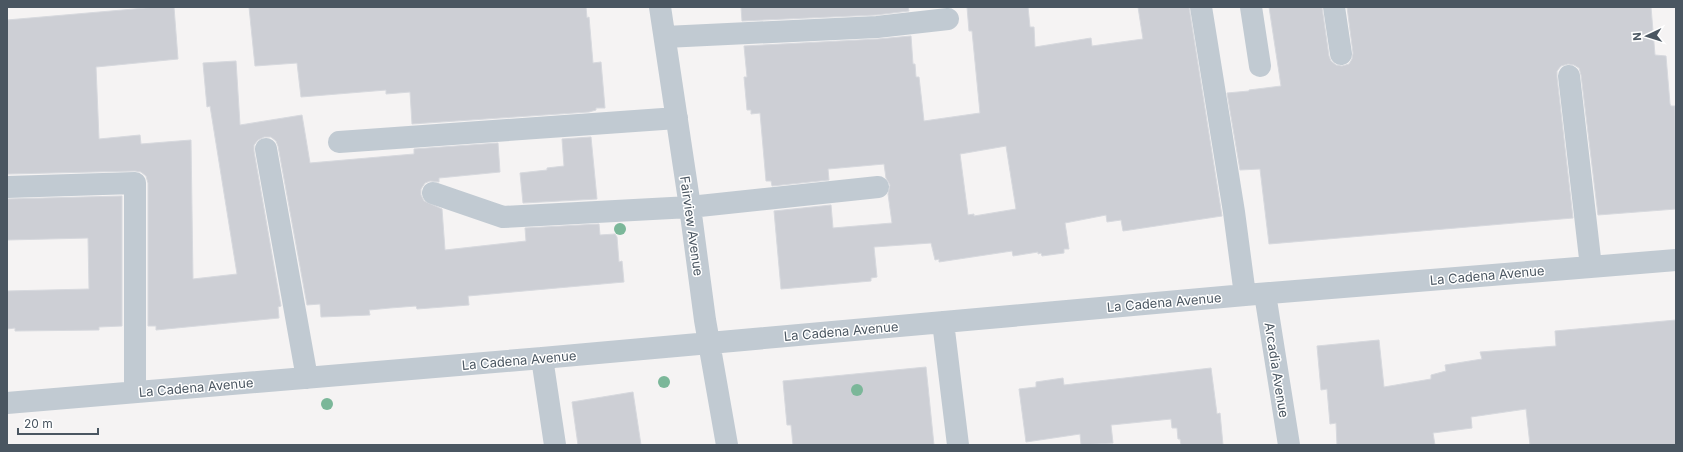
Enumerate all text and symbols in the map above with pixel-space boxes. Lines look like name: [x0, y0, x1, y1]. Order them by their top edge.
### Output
north arrow: [1627, 16, 1667, 56]
text: N: [1630, 32, 1644, 41]
street label: Fairview Avenue: [677, 175, 707, 277]
street label: La Cadena Avenue: [1429, 262, 1545, 288]
street label: La Cadena Avenue: [1106, 289, 1222, 315]
street label: La Cadena Avenue: [783, 318, 899, 344]
street label: Arcadia Avenue: [1262, 321, 1292, 419]
street label: La Cadena Avenue: [461, 347, 577, 373]
street label: La Cadena Avenue: [138, 374, 254, 400]
scale bar: [18, 410, 98, 436]
text: 20 m: [24, 416, 53, 431]

